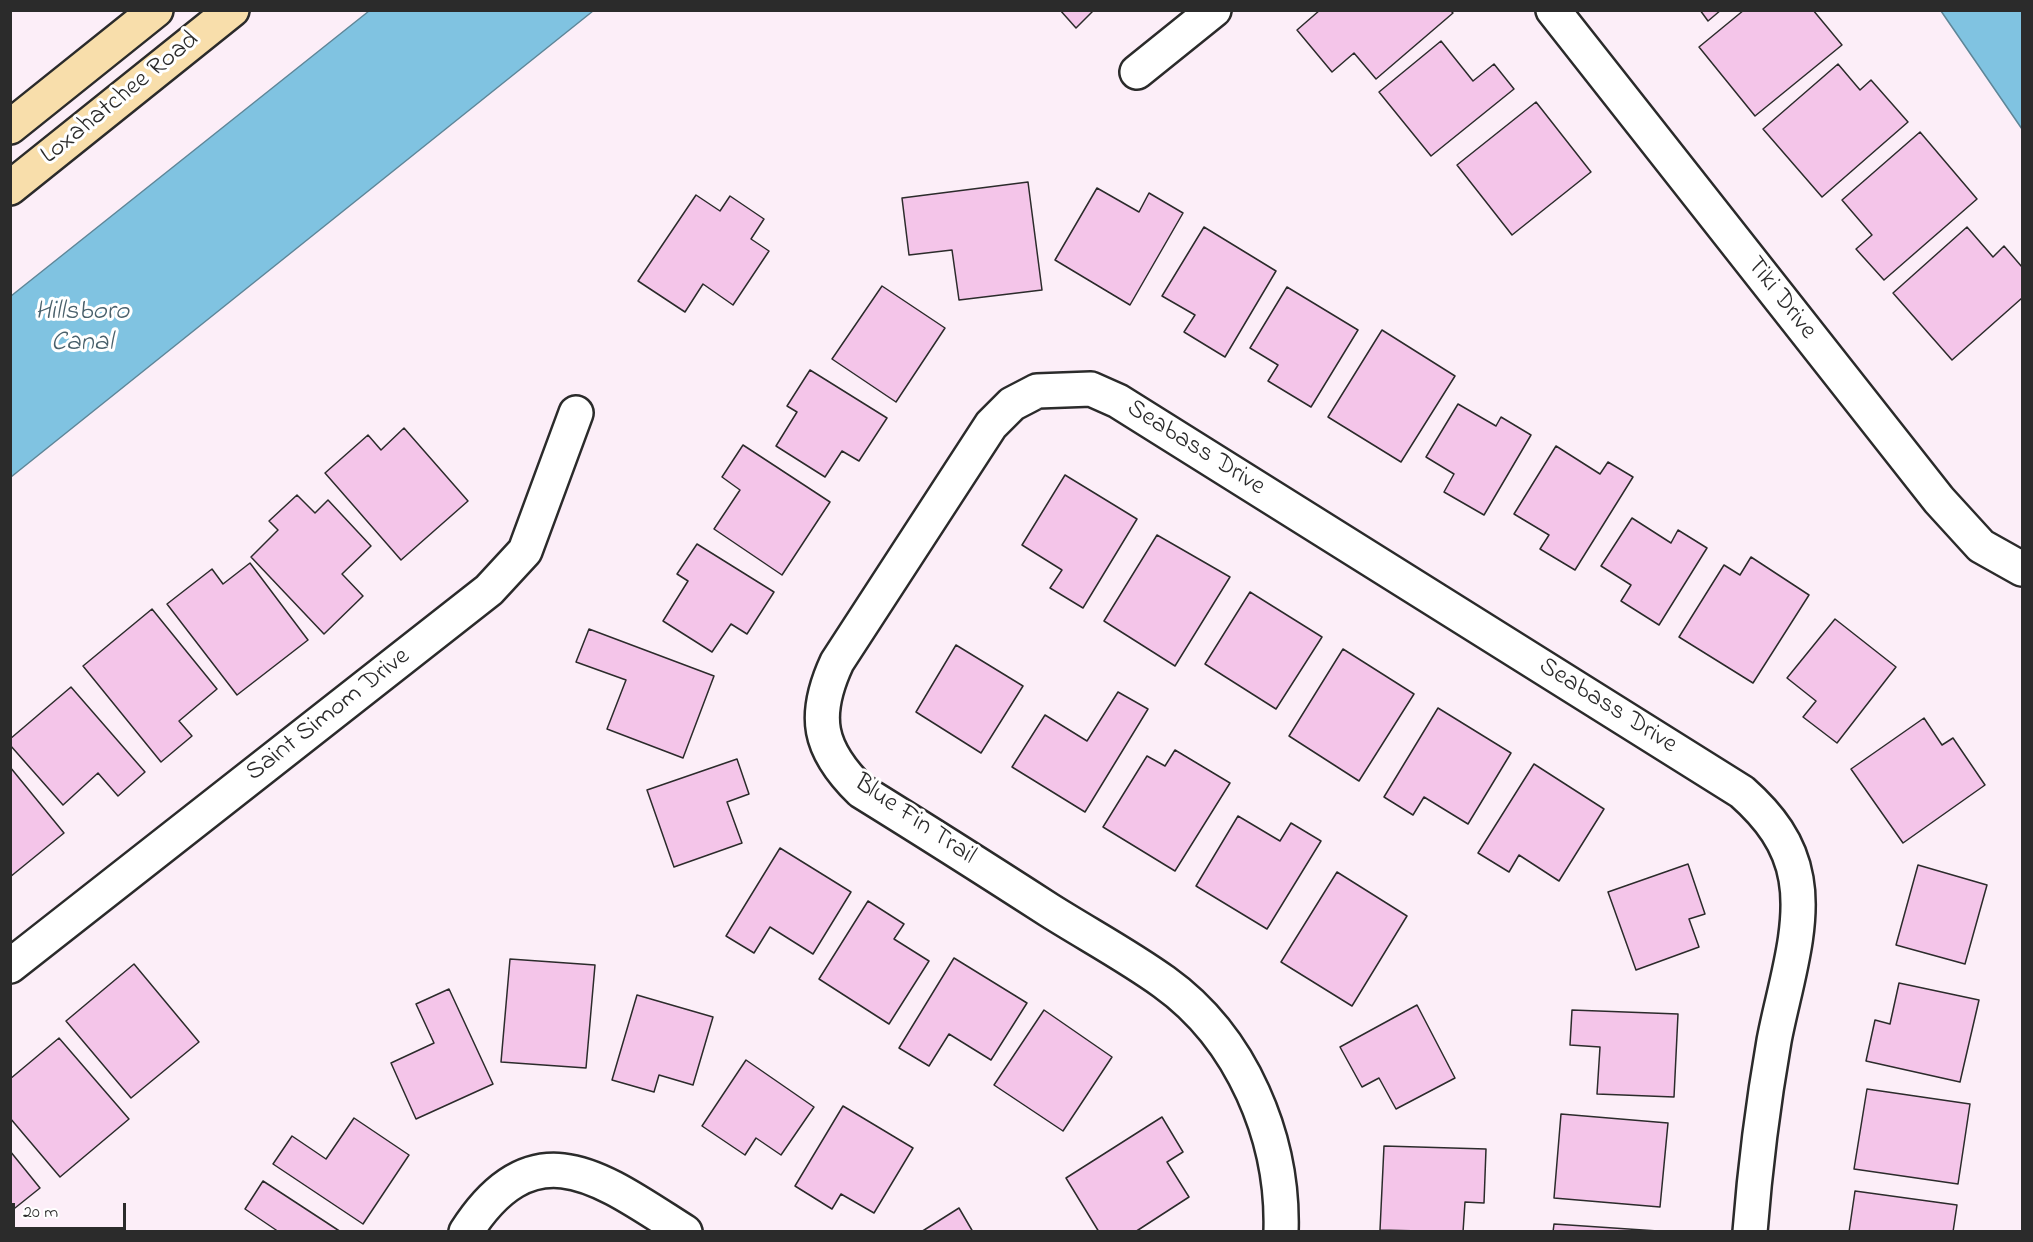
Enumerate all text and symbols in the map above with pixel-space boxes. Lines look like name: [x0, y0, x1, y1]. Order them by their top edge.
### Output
street label: Loxahatchee Road: [36, 26, 206, 172]
street label: Tiki Drive: [1738, 251, 1822, 347]
water label: Hillsboro Canal: [35, 298, 129, 361]
street label: Seabass Drive: [1120, 394, 1270, 504]
street label: Saint Simom Drive: [241, 642, 417, 790]
street label: Seabass Drive: [1532, 652, 1682, 762]
street label: Blue Fin Trail: [847, 769, 981, 873]
scale bar: [15, 1191, 129, 1229]
text: 20 m: [23, 1200, 58, 1226]

